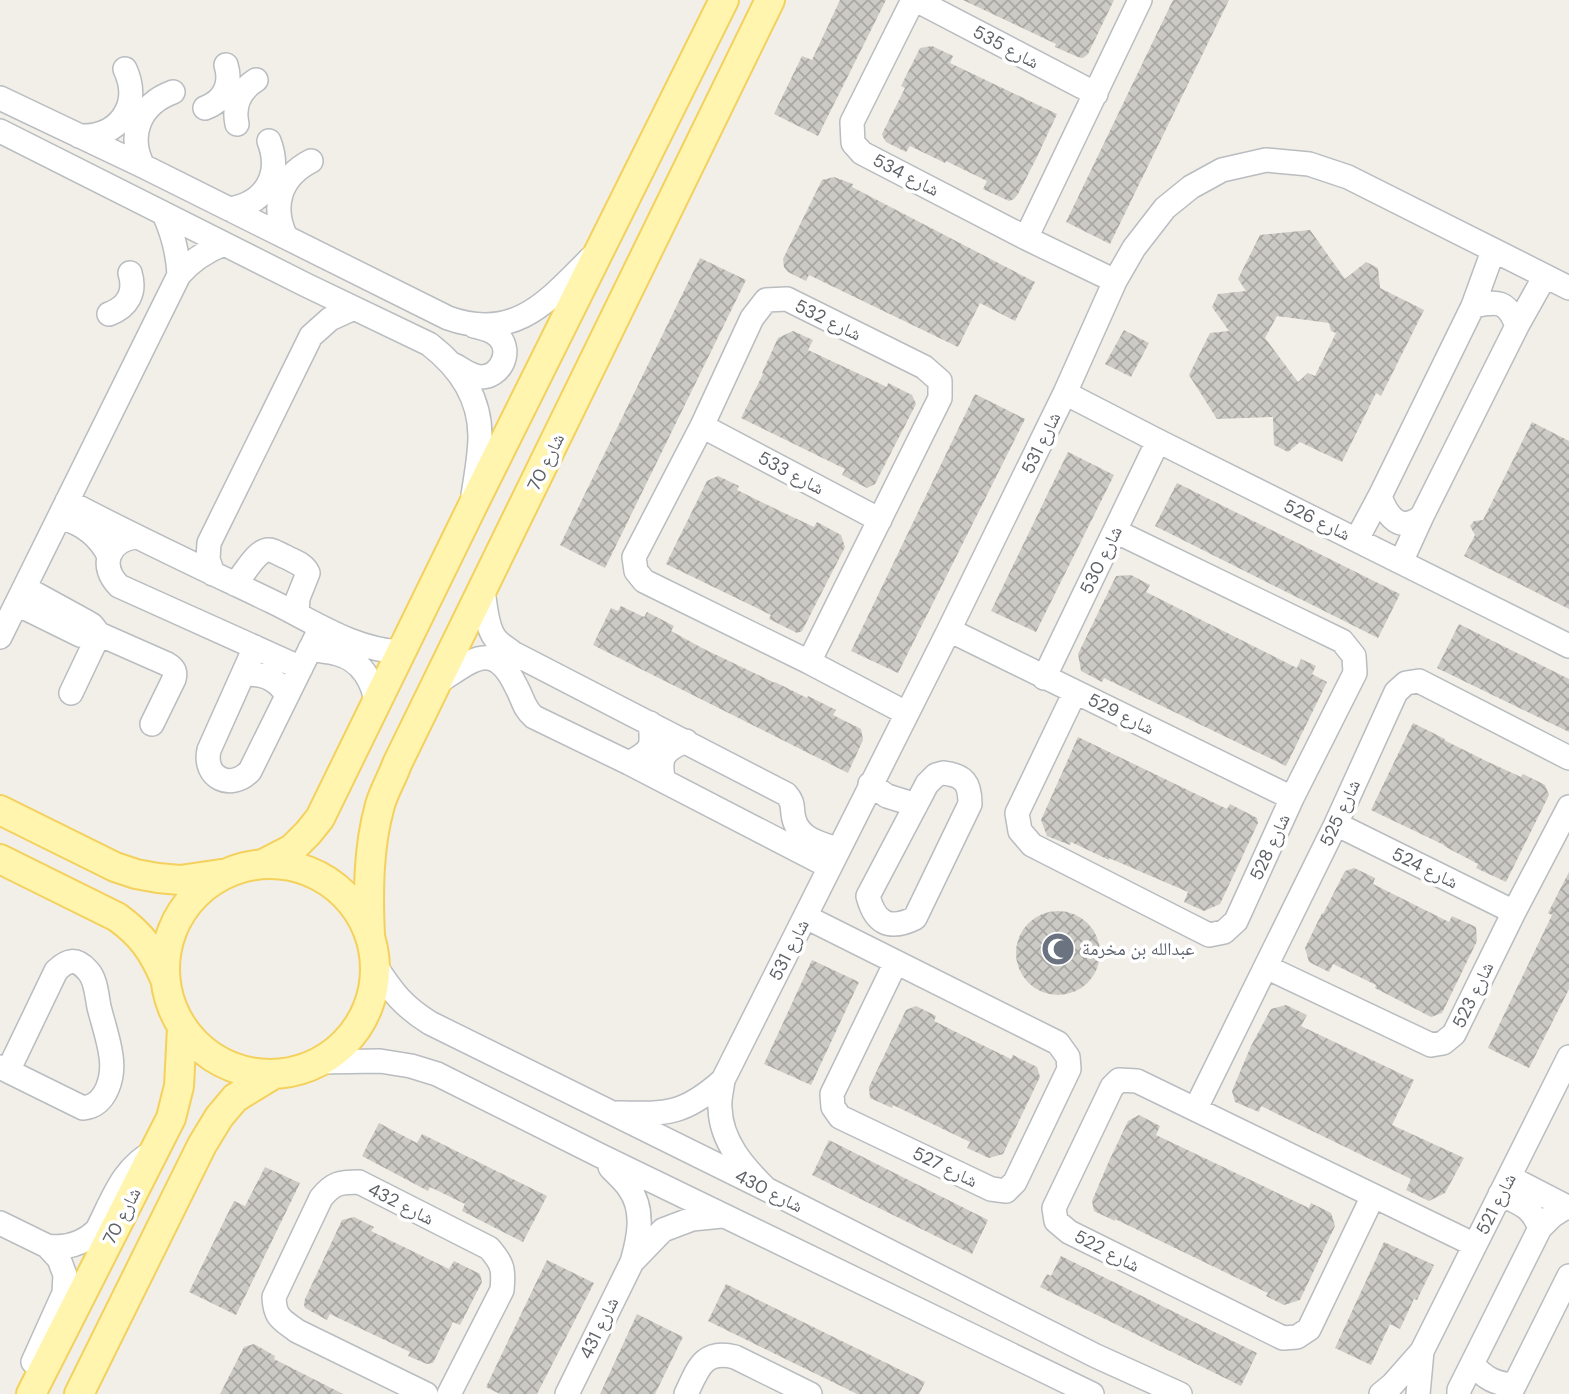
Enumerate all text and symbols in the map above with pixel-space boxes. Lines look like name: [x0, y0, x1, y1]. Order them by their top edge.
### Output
street label: شارع 535: [969, 20, 1043, 74]
street label: شارع 534: [869, 148, 943, 202]
street label: شارع 532: [791, 294, 865, 346]
street label: شارع 531: [1016, 408, 1066, 478]
street label: شارع 70: [522, 429, 570, 495]
street label: شارع 533: [754, 446, 828, 500]
street label: شارع 526: [1280, 494, 1354, 546]
street label: شارع 530: [1074, 522, 1128, 598]
street label: شارع 529: [1084, 688, 1158, 740]
street label: شارع 525: [1314, 776, 1366, 850]
street label: شارع 528: [1244, 810, 1296, 884]
street label: شارع 524: [1388, 842, 1462, 894]
street label: شارع 531: [763, 915, 815, 985]
mosque icon: عبدالله بن مخرمة: [1039, 930, 1077, 968]
place label: عبدالله بن مخرمة: [1082, 937, 1194, 961]
street label: شارع 523: [1447, 958, 1499, 1032]
street label: شارع 527: [909, 1141, 981, 1193]
street label: شارع 430: [731, 1164, 807, 1218]
street label: شارع 521: [1470, 1169, 1522, 1239]
street label: شارع 432: [364, 1177, 438, 1231]
street label: شارع 70: [98, 1184, 146, 1248]
street label: شارع 522: [1070, 1224, 1144, 1278]
street label: شارع 431: [574, 1293, 624, 1363]

